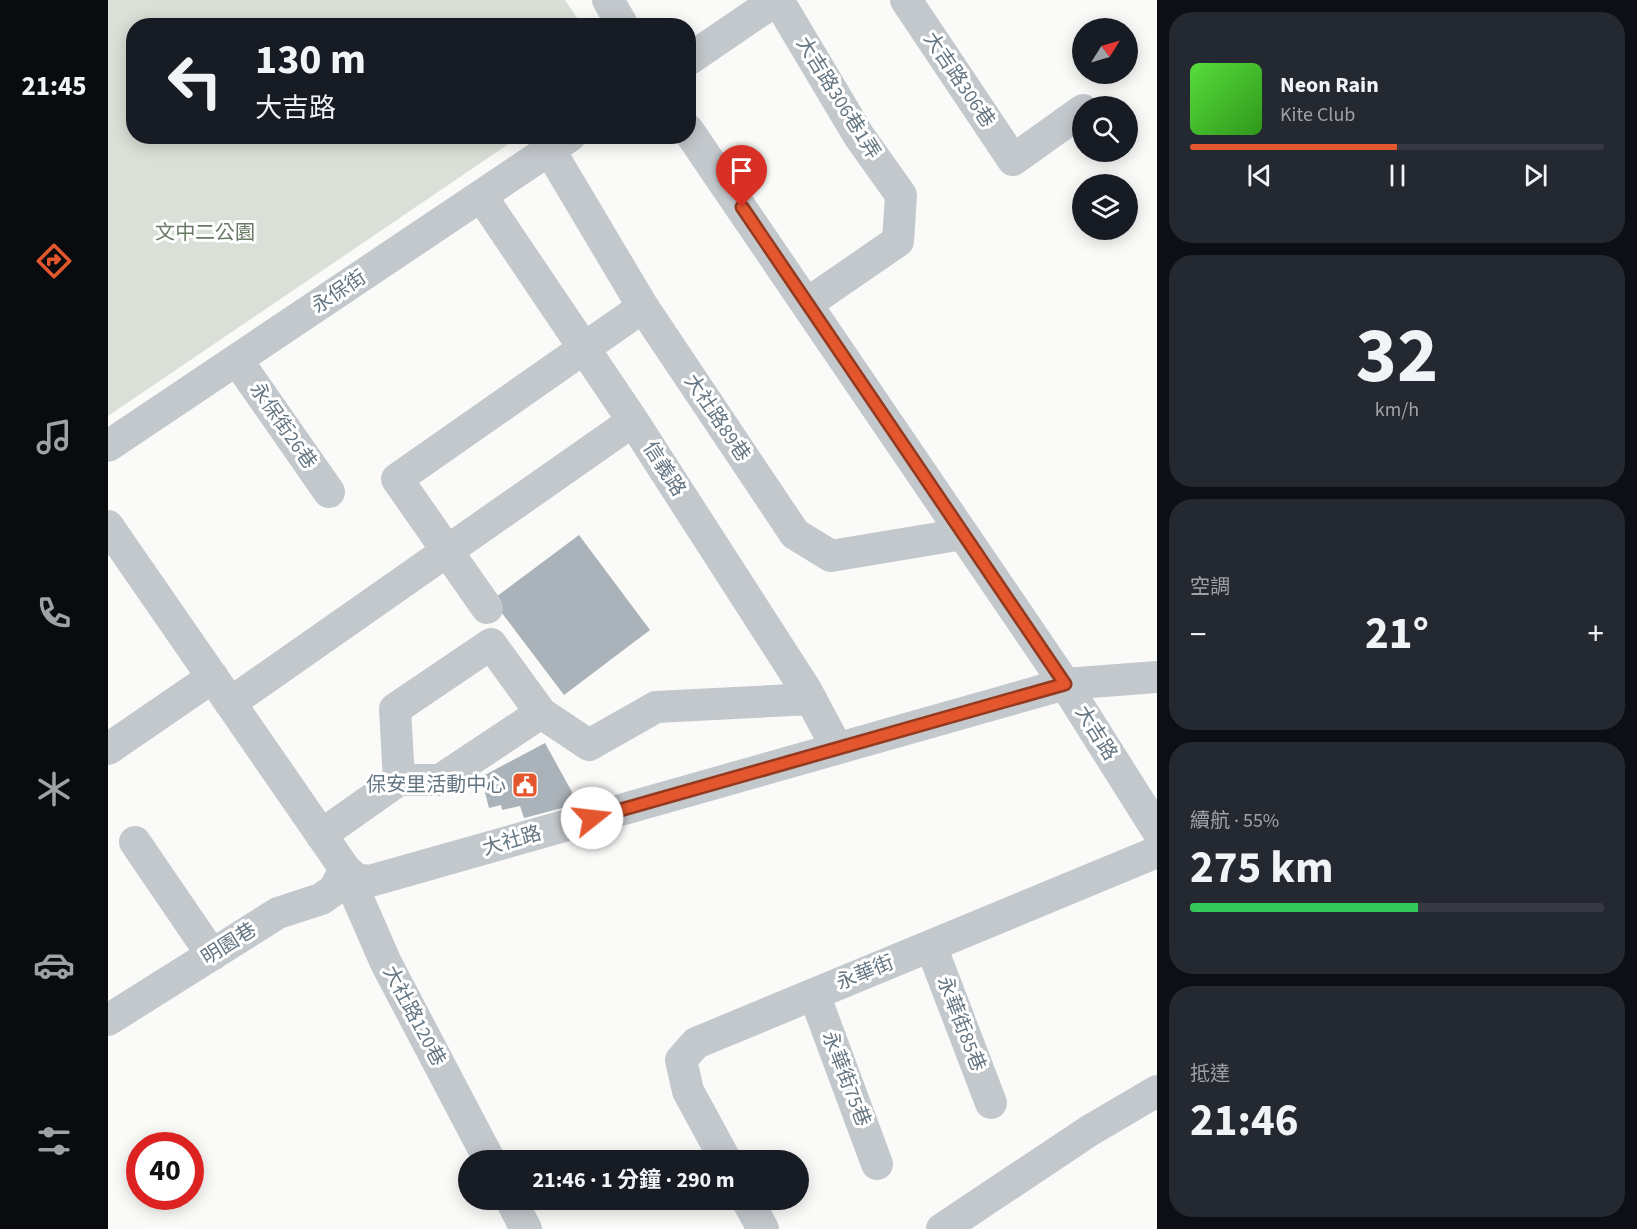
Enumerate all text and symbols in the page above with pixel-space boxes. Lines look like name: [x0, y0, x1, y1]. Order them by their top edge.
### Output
north arrow: [1072, 18, 1138, 84]
map controls: [1072, 18, 1138, 240]
street label: 大吉路306巷: [917, 27, 1001, 133]
text: 130 m: [255, 30, 366, 90]
street label: 大吉路306巷1弄: [789, 31, 887, 165]
icon: left: [156, 42, 234, 120]
text: 21:45: [21, 67, 87, 106]
text: Neon Rain: [1280, 69, 1379, 101]
text: 大吉路: [255, 89, 336, 128]
button: search: [1072, 96, 1138, 162]
text: Kite Club: [1280, 101, 1355, 129]
pin: [716, 145, 767, 207]
icon: arrive: [725, 154, 758, 187]
icon: previous: [1243, 159, 1276, 192]
icon: pause: [1381, 159, 1414, 192]
icon: next: [1519, 159, 1552, 192]
button: layers: [1072, 174, 1138, 240]
park label: 文中二公園: [155, 219, 255, 247]
icon: directions: [33, 240, 75, 282]
street label: 永保街: [306, 264, 372, 320]
text: 32: [1356, 301, 1438, 412]
street label: 大社路89巷: [677, 369, 757, 467]
street label: 永保街26巷: [243, 377, 323, 475]
text: km/h: [1375, 396, 1419, 424]
icon: music: [33, 416, 75, 458]
street label: 信義路: [636, 436, 692, 502]
text: 空調: [1190, 573, 1230, 601]
icon: phone: [33, 592, 75, 634]
text: 21°: [1365, 602, 1429, 666]
text: −: [1190, 611, 1206, 658]
text: +: [1588, 611, 1604, 658]
street label: 大吉路: [1068, 700, 1124, 766]
icon: climate: [33, 768, 75, 810]
public building icon: 保安里活動中心: [510, 770, 540, 800]
place label: 保安里活動中心: [366, 771, 506, 799]
position arrow: [560, 786, 624, 850]
text: 續航 · 55%: [1190, 807, 1279, 835]
street label: 大社路: [479, 819, 545, 863]
text: 275 km: [1190, 836, 1334, 900]
street label: 明園巷: [196, 916, 262, 972]
icon: car: [33, 944, 75, 986]
street label: 永華街: [832, 949, 898, 997]
street label: 大社路120巷: [376, 961, 452, 1071]
street label: 永華街85巷: [930, 972, 992, 1076]
street label: 永華街75巷: [815, 1027, 877, 1131]
text: 抵達: [1190, 1060, 1230, 1088]
text: 21:46: [1190, 1089, 1299, 1153]
icon: filters: [33, 1120, 75, 1162]
speed limit sign: 40: [126, 1132, 204, 1210]
text: 21:46 · 1 分鐘 · 290 m: [533, 1164, 734, 1196]

